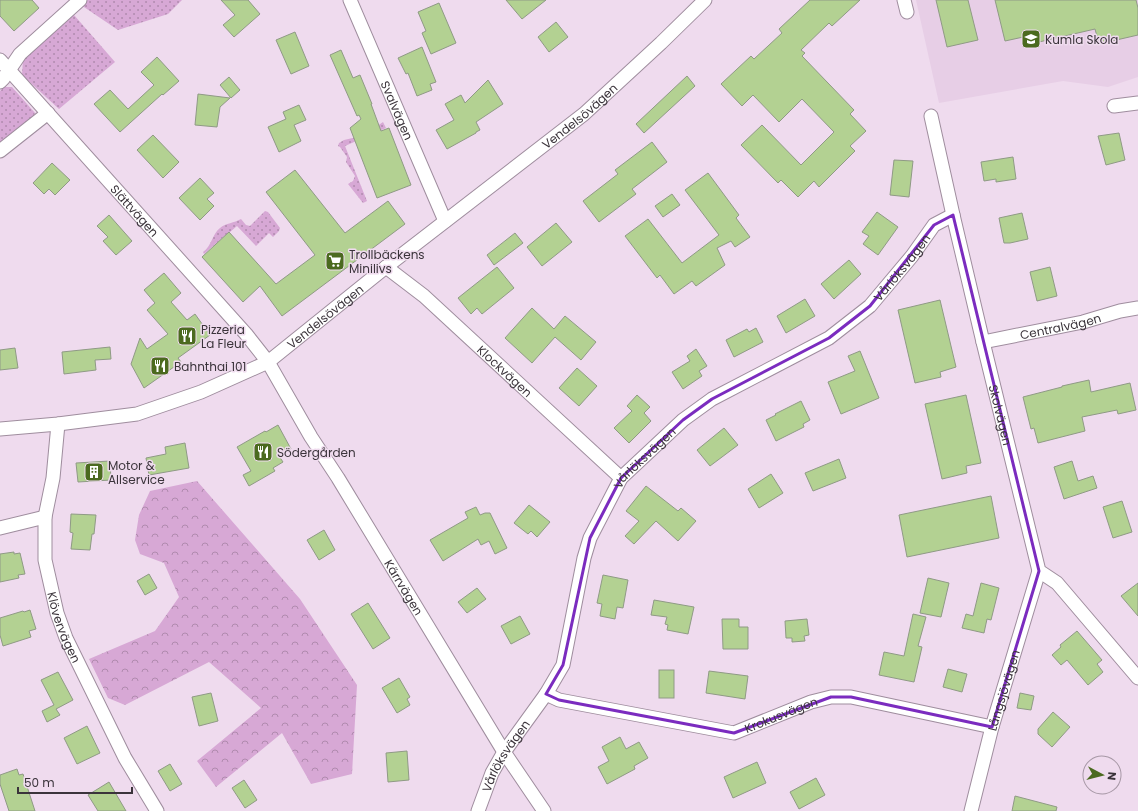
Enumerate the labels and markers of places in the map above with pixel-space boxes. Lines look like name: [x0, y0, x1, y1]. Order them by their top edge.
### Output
school or university icon: Kumla Skola: [1020, 28, 1042, 50]
place label: Kumla Skola: [1045, 31, 1118, 48]
place label: Trollbäckens Minilivs: [349, 246, 425, 277]
supermarket icon: Trollbäckens Minilivs: [324, 250, 346, 272]
place label: Pizzeria La Fleur: [201, 321, 247, 352]
restaurant icon: Pizzeria La Fleur: [176, 325, 198, 347]
restaurant icon: Bahnthai 101: [149, 355, 171, 377]
place label: Bahnthai 101: [174, 358, 246, 375]
restaurant icon: Södergården: [252, 441, 274, 463]
place label: Södergården: [277, 444, 356, 461]
place label: Motor & Allservice: [108, 457, 165, 488]
building icon: Motor & Allservice: [83, 461, 105, 483]

